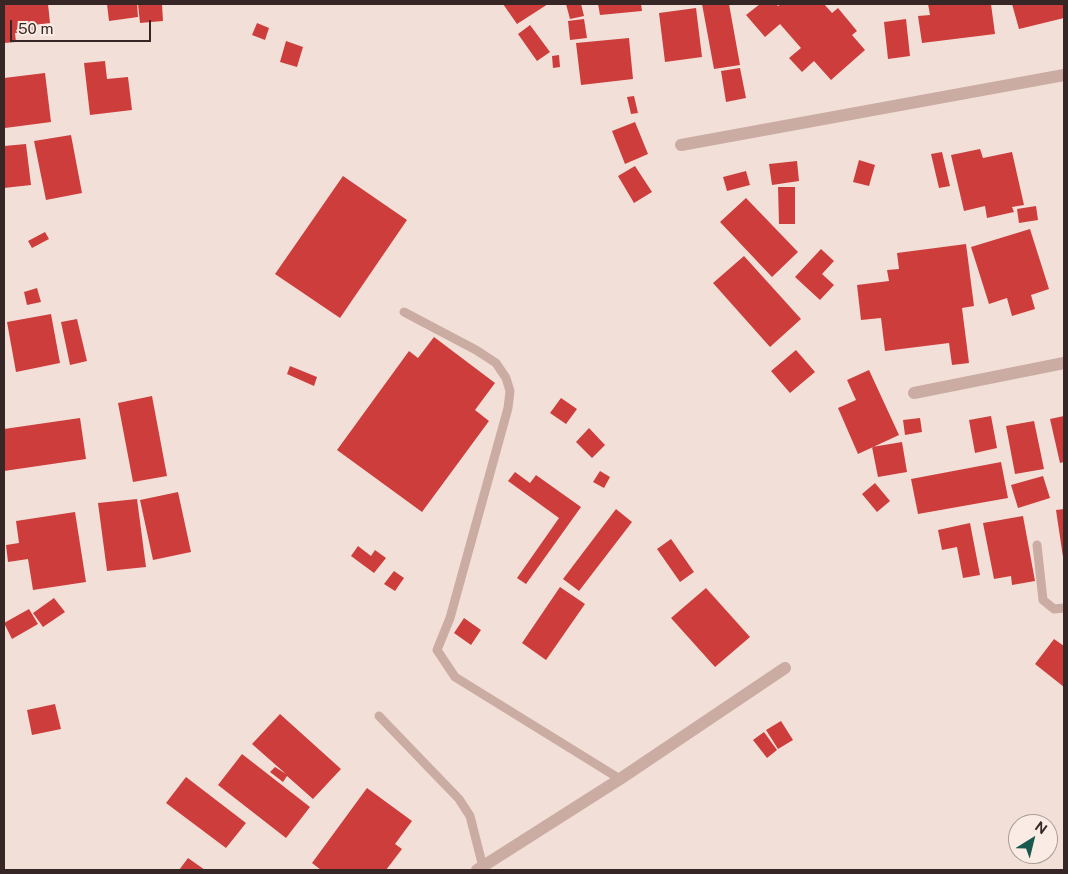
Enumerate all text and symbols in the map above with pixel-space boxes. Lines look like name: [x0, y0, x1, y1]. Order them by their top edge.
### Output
scale bar: [12, 10, 154, 42]
text: 50 m: [18, 20, 53, 37]
north arrow: [1008, 814, 1058, 864]
text: N: [1032, 818, 1050, 837]

